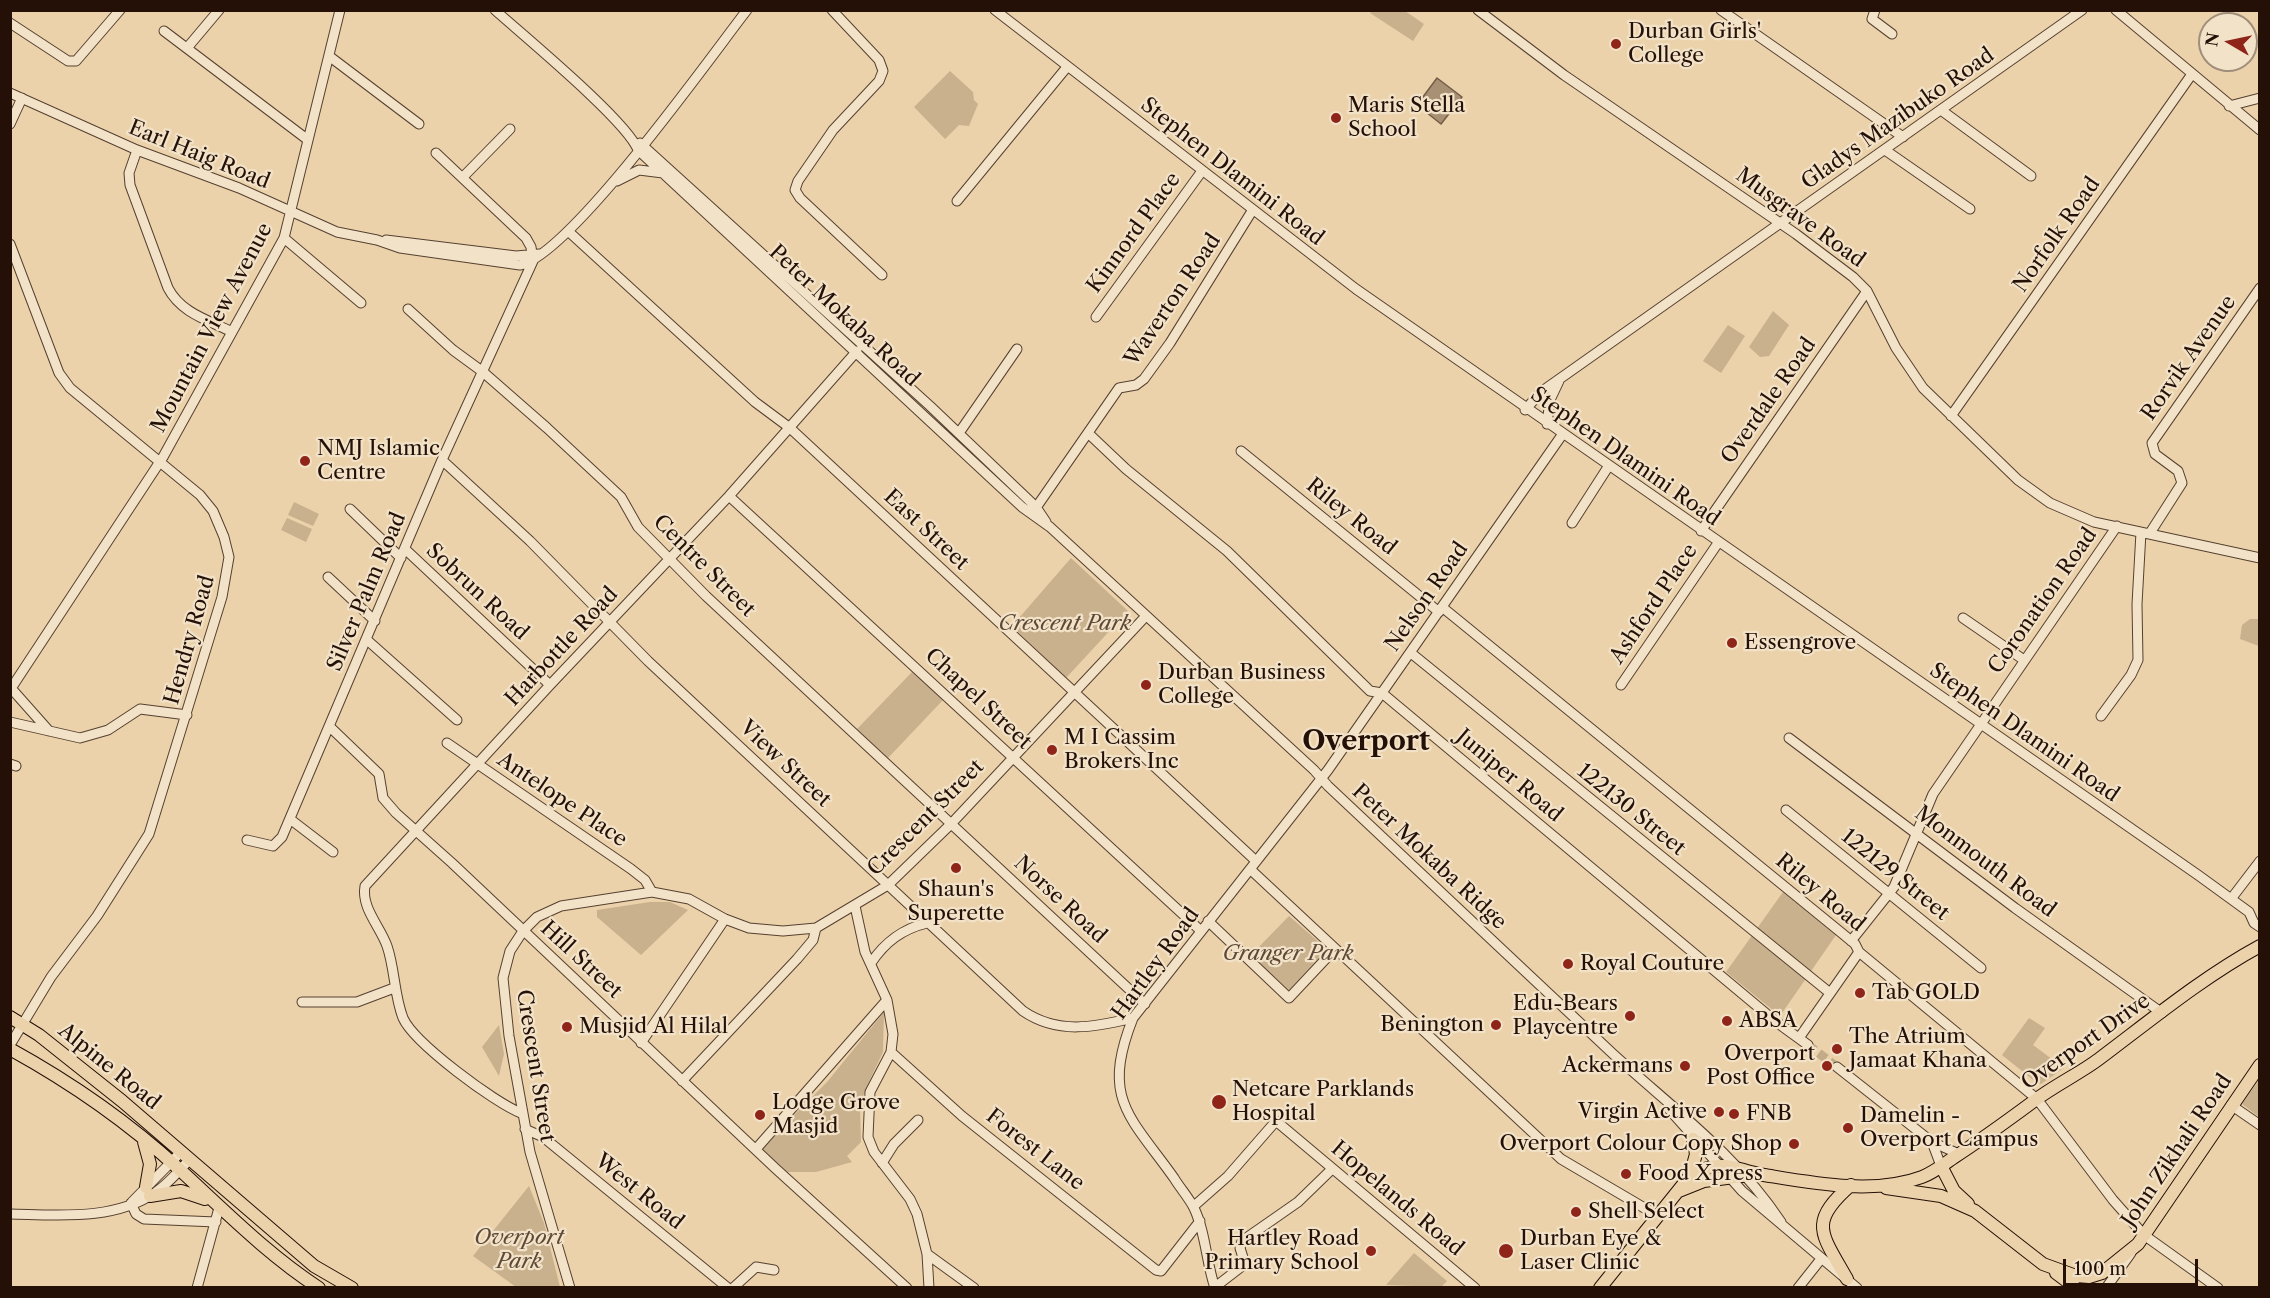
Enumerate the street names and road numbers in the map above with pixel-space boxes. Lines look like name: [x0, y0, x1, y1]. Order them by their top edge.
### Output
street label: Gladys Mazibuko Road: [1797, 43, 1999, 195]
street label: Stephen Dlamini Road: [1135, 93, 1329, 251]
street label: Earl Haig Road: [125, 115, 273, 195]
street label: Musgrave Road: [1731, 163, 1869, 273]
street label: Kinnord Place: [1082, 168, 1186, 298]
street label: Norfolk Road: [2008, 173, 2106, 297]
street label: Mountain View Avenue: [146, 219, 278, 437]
street label: Waverton Road: [1119, 229, 1227, 371]
street label: Peter Mokaba Road: [764, 240, 924, 392]
street label: Rorvik Avenue: [2137, 291, 2241, 425]
street label: Overdale Road: [1716, 333, 1822, 469]
street label: Stephen Dlamini Road: [1525, 382, 1725, 532]
street label: Riley Road: [1301, 473, 1401, 561]
street label: East Street: [878, 484, 974, 576]
street label: Silver Palm Road: [322, 509, 412, 675]
street label: Centre Street: [648, 510, 760, 622]
street label: Coronation Road: [1983, 523, 2103, 679]
street label: Sobrun Road: [421, 538, 533, 646]
street label: Nelson Road: [1380, 538, 1474, 656]
street label: Ashford Place: [1605, 539, 1703, 669]
street label: Hendry Road: [160, 572, 220, 708]
street label: Harbottle Road: [500, 582, 624, 712]
street label: Chapel Street: [920, 643, 1036, 755]
street label: Stephen Dlamini Road: [1924, 658, 2124, 808]
street label: View Street: [734, 715, 836, 813]
street label: Juniper Road: [1451, 724, 1567, 828]
street label: Antelope Place: [492, 747, 632, 853]
street label: Crescent Street: [863, 755, 989, 881]
street label: 122130 Street: [1572, 759, 1690, 861]
street label: Peter Mokaba Ridge: [1347, 779, 1511, 935]
street label: Monmouth Road: [1909, 801, 2061, 923]
street label: 122129 Street: [1836, 824, 1954, 926]
street label: Riley Road: [1770, 848, 1870, 938]
street label: Norse Road: [1009, 851, 1111, 949]
street label: Hartley Road: [1107, 903, 1205, 1025]
street label: Hill Street: [535, 916, 627, 1004]
street label: Crescent Street: [510, 988, 560, 1144]
street label: Overport Drive: [2017, 988, 2155, 1096]
street label: Alpine Road: [53, 1018, 165, 1116]
street label: John Zikhali Road: [2116, 1070, 2238, 1232]
street label: Forest Lane: [981, 1104, 1089, 1196]
street label: Hopelands Road: [1326, 1136, 1468, 1262]
street label: West Road: [590, 1149, 688, 1235]

